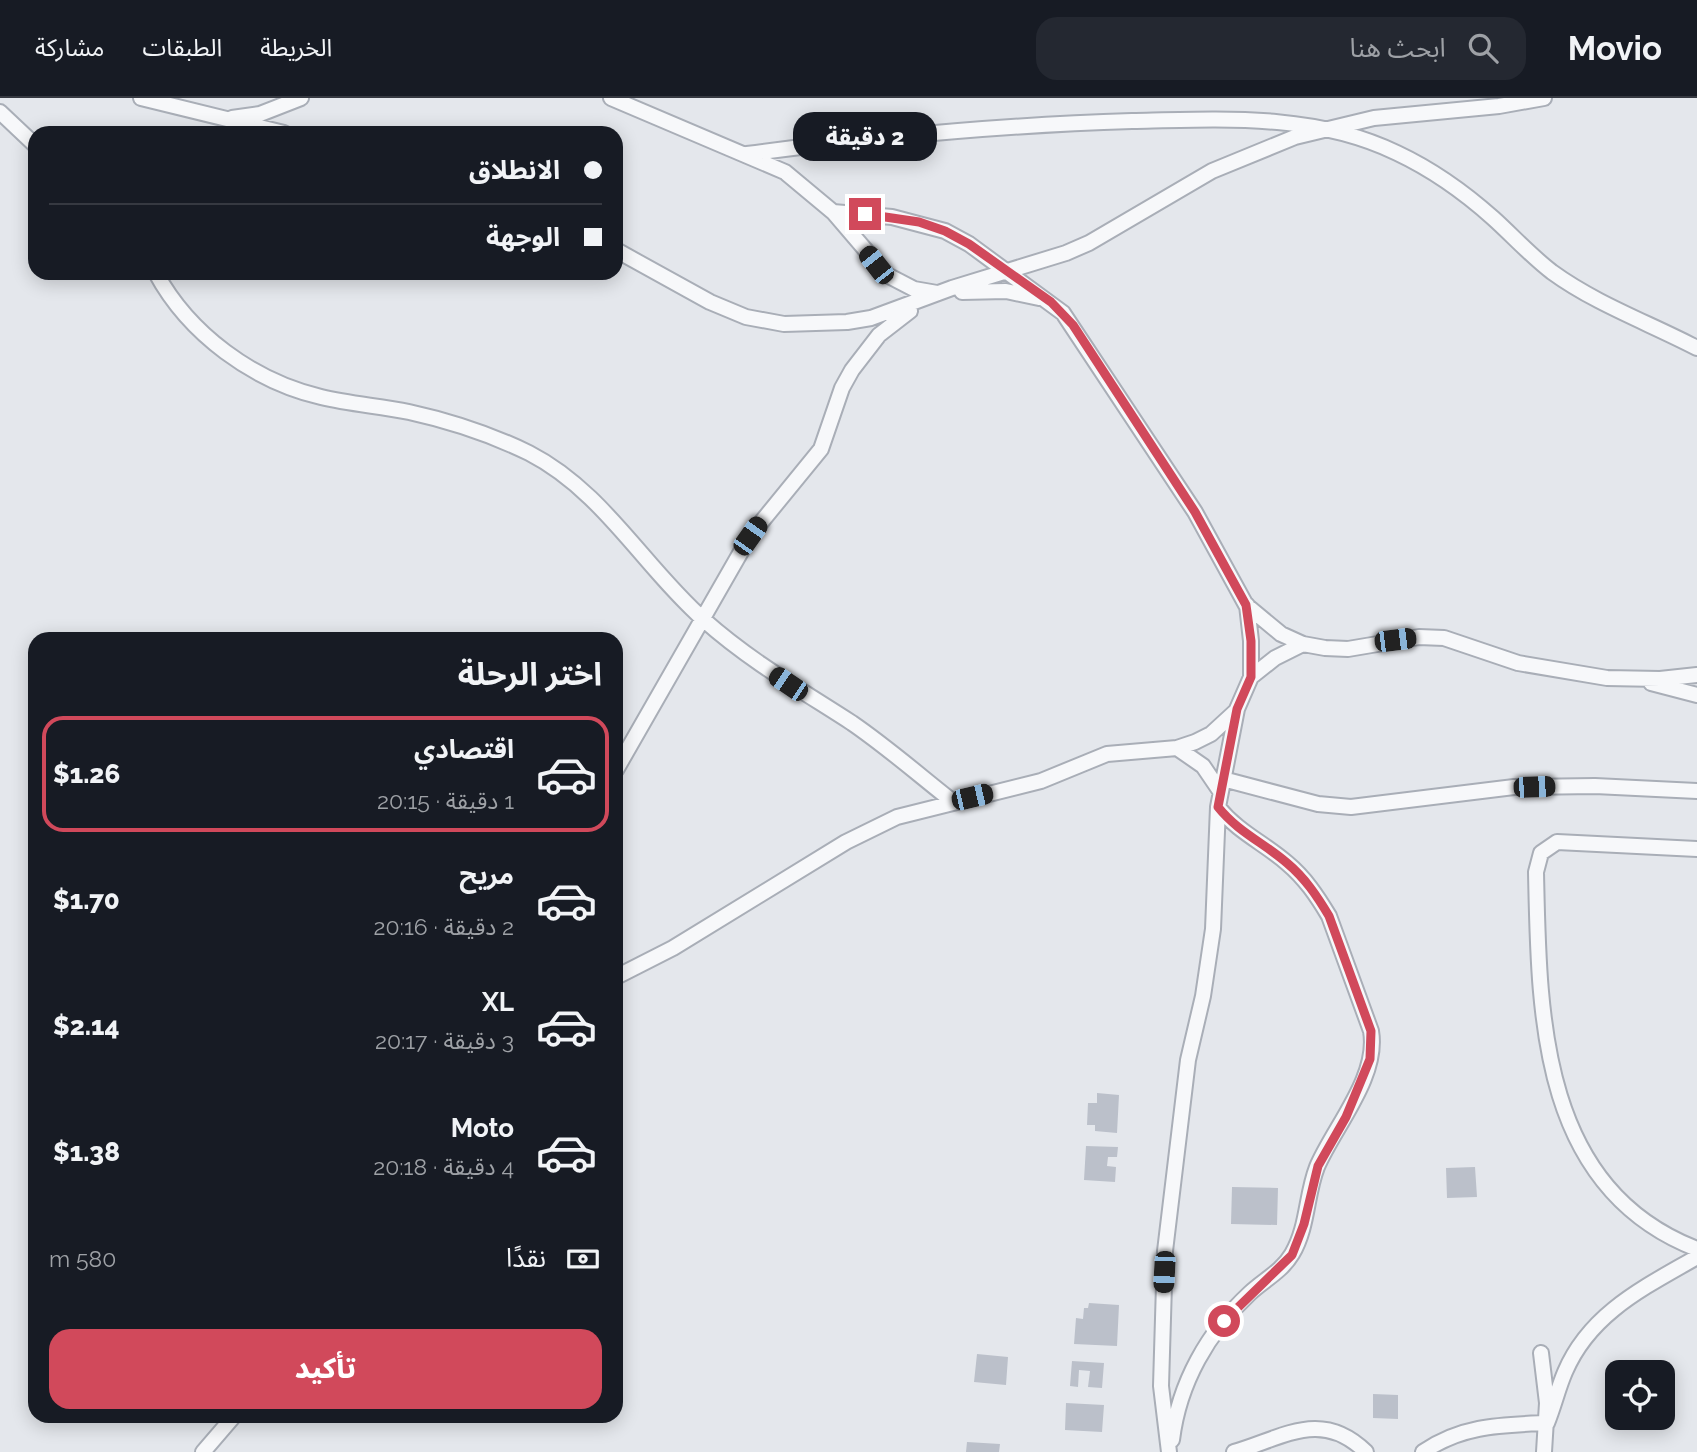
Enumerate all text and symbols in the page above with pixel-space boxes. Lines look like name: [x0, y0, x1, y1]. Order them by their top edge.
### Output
search box: [1036, 17, 1526, 80]
icon: search: [1464, 29, 1502, 67]
text: Movio: [1568, 29, 1662, 68]
text: مشاركة: [35, 33, 104, 62]
text: الطبقات: [142, 33, 222, 62]
text: الخريطة: [260, 33, 332, 62]
text: ابحث هنا: [1350, 33, 1446, 63]
callout: 2 دقيقة: [793, 113, 937, 162]
text: 2 دقيقة: [826, 123, 904, 150]
text: الانطلاق: [469, 155, 560, 185]
route end: [849, 198, 881, 230]
text: الوجهة: [486, 222, 560, 252]
car: [855, 242, 898, 288]
car: [730, 513, 771, 559]
car: [1373, 627, 1418, 653]
text: اختر الرحلة: [458, 655, 602, 692]
car: [765, 664, 812, 704]
text: اقتصادي: [414, 734, 514, 764]
icon: car: [535, 743, 598, 806]
text: $1.26: [53, 759, 120, 789]
car: [1513, 776, 1556, 798]
car: [950, 782, 995, 812]
text: 1 دقيقة · 20:15: [377, 787, 514, 814]
text: مريح: [459, 860, 514, 890]
icon: car: [535, 869, 598, 932]
text: $1.70: [53, 885, 120, 915]
text: 2 دقيقة · 20:16: [374, 913, 514, 940]
text: XL: [482, 987, 514, 1017]
icon: car: [535, 995, 598, 1058]
text: $2.14: [53, 1011, 119, 1041]
text: 3 دقيقة · 20:17: [375, 1027, 514, 1054]
text: Moto: [451, 1113, 514, 1143]
icon: car: [535, 1121, 598, 1184]
text: $1.38: [53, 1137, 120, 1167]
text: 4 دقيقة · 20:18: [373, 1153, 514, 1180]
icon: cash: [564, 1240, 602, 1278]
text: نقدًا: [506, 1243, 546, 1273]
text: 580 m: [49, 1245, 116, 1272]
car: [1153, 1250, 1176, 1294]
route start: [1208, 1305, 1240, 1337]
button: تأكيد: [49, 1329, 602, 1409]
map controls: [1605, 1360, 1675, 1430]
button: locate: [1605, 1360, 1675, 1430]

